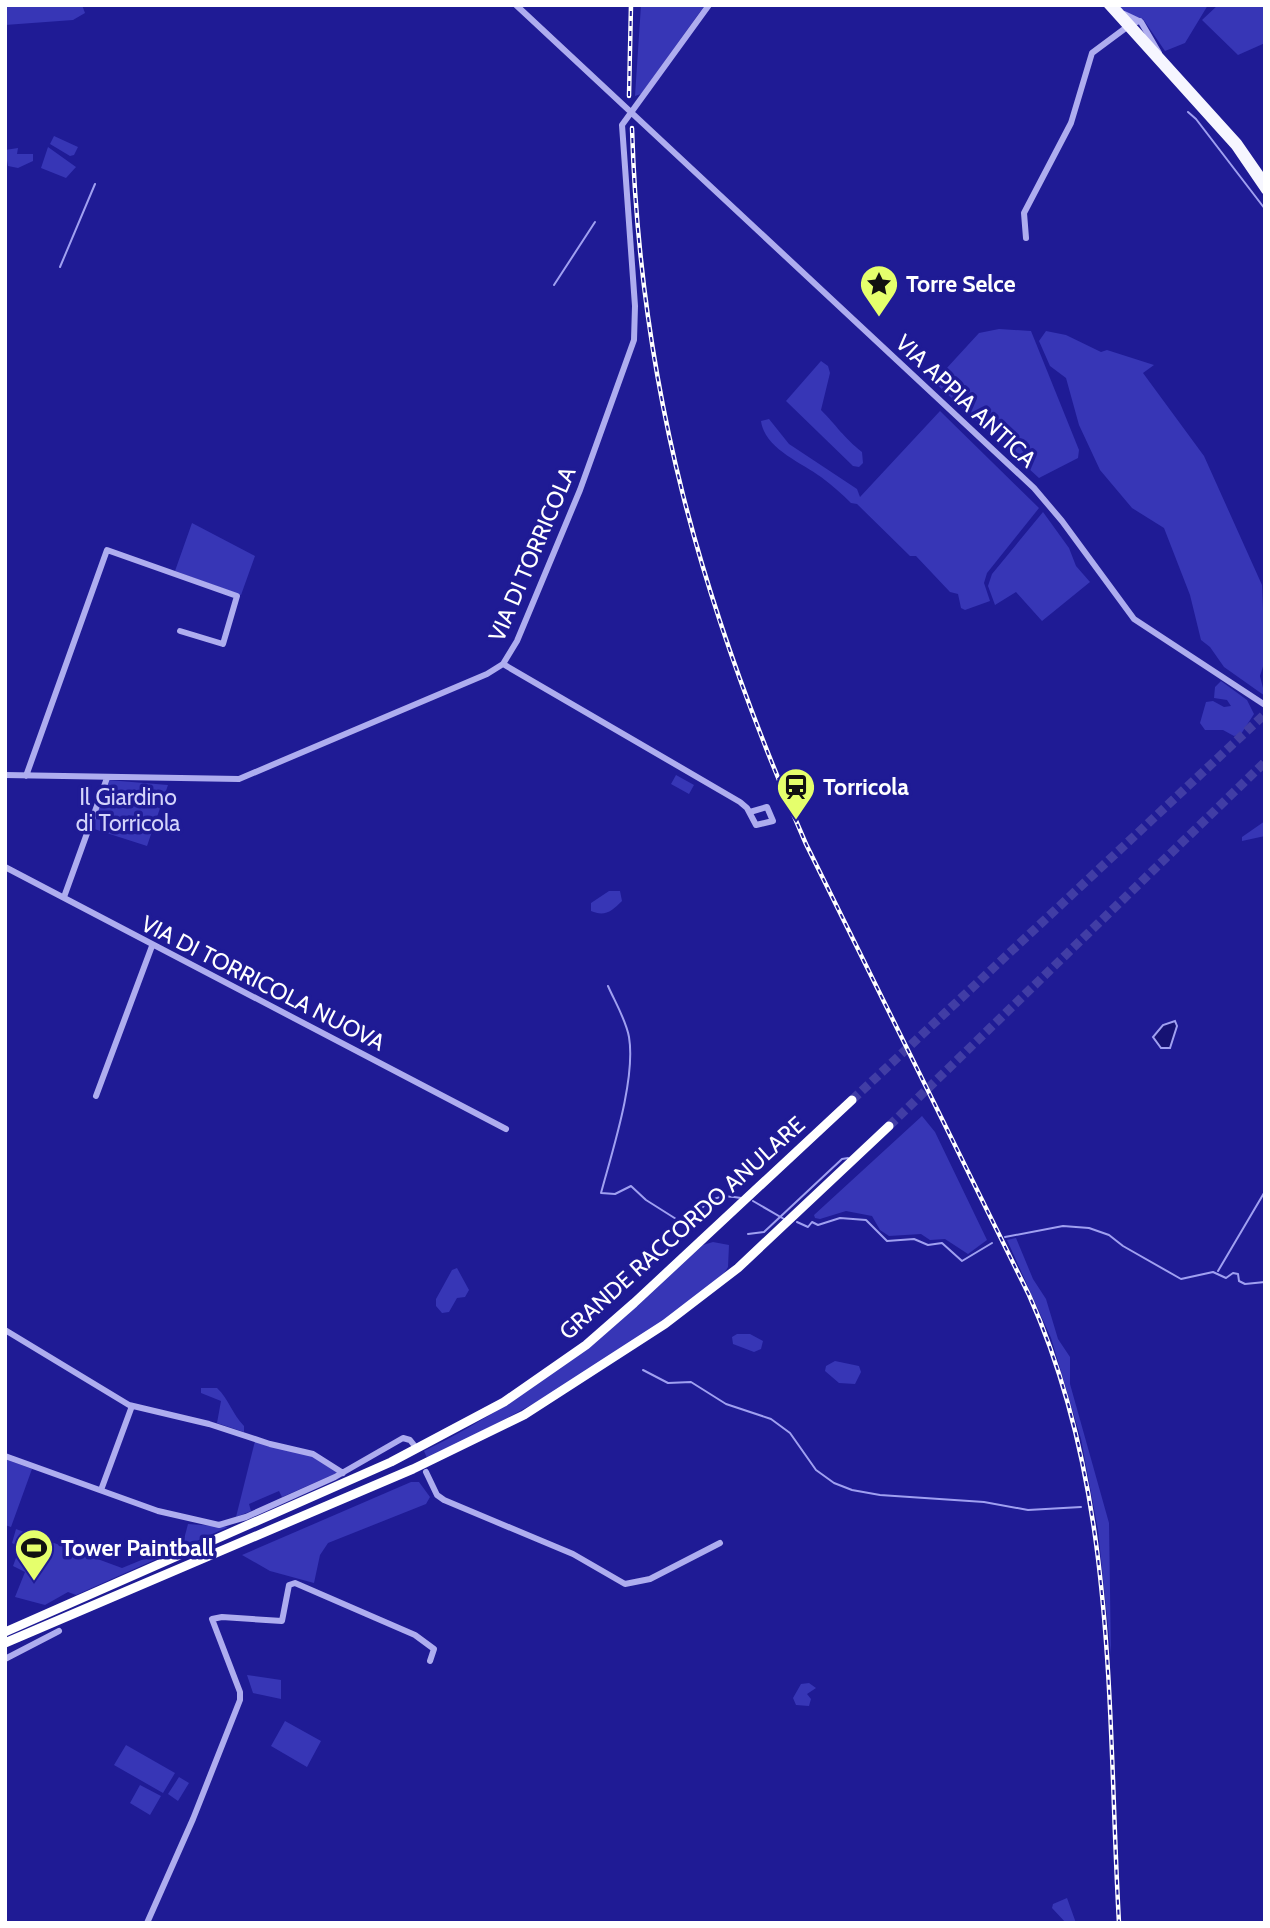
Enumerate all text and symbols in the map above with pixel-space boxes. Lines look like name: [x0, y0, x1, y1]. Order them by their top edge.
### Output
place icon: Torre Selce: [858, 263, 900, 318]
place label: Torre Selce: [906, 270, 1016, 298]
street label: VIA APPIA ANTICA: [890, 329, 1042, 473]
street label: VIA DI TORRICOLA: [483, 462, 581, 646]
station icon: Torricola: [775, 766, 817, 821]
place label: Torricola: [823, 773, 909, 801]
park label: Il Giardino di Torricola: [76, 783, 180, 837]
street label: VIA DI TORRICOLA NUOVA: [136, 909, 390, 1057]
street label: GRANDE RACCORDO ANULARE: [554, 1110, 810, 1346]
sports icon: Tower Paintball: [13, 1527, 55, 1582]
place label: Tower Paintball: [61, 1534, 214, 1562]

